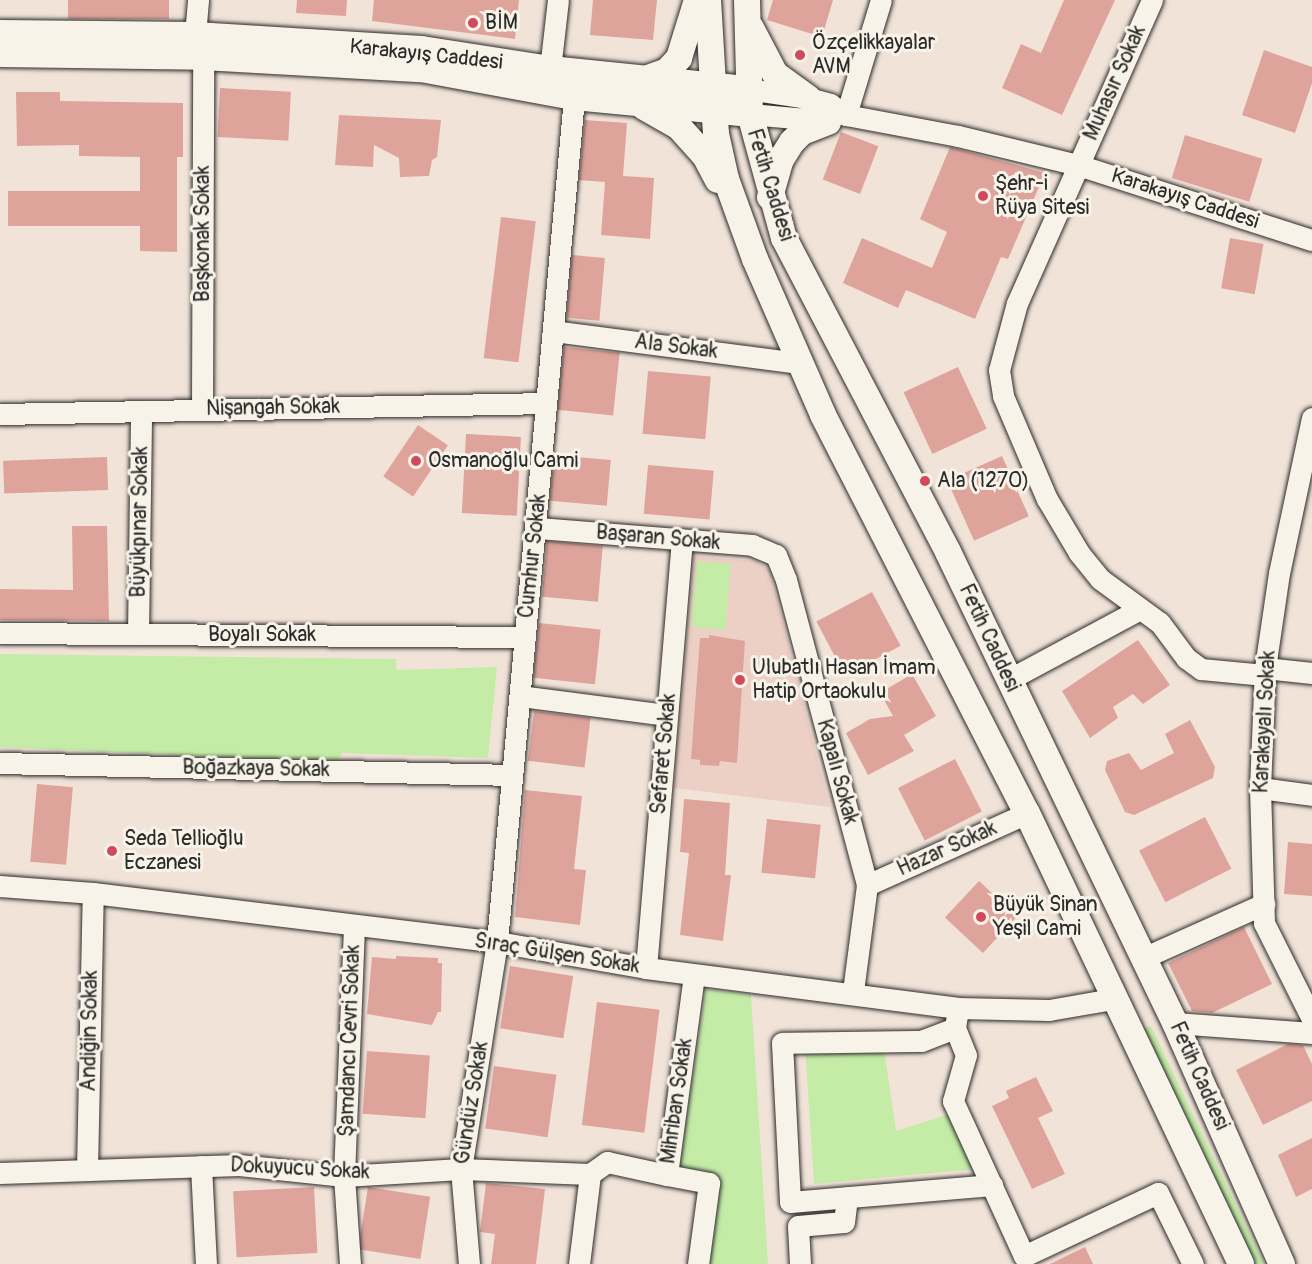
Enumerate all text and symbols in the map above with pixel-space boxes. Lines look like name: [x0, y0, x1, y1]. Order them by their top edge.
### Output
place label: BİM: [485, 10, 518, 36]
marker: BİM: [466, 16, 480, 30]
street label: Muhasır Sokak: [1078, 22, 1152, 144]
place label: Özçelikkayalar AVM: [812, 30, 935, 80]
street label: Karakayış Caddesi: [348, 34, 504, 76]
marker: Özçelikkayalar AVM: [793, 48, 807, 62]
street label: Fetih Caddesi: [741, 126, 799, 244]
street label: Karakayış Caddesi: [1108, 163, 1262, 235]
street label: Başkonak Sokak: [190, 166, 216, 302]
place label: Şehr-i Rüya Sitesi: [995, 171, 1089, 221]
marker: Şehr-i Rüya Sitesi: [976, 189, 990, 203]
street label: Ala Sokak: [633, 329, 719, 365]
street label: Nişangah Sokak: [206, 394, 340, 422]
street label: Büyükpınar Sokak: [126, 446, 154, 598]
place label: Osmanoğlu Cami: [428, 448, 578, 474]
marker: Osmanoğlu Cami: [409, 454, 423, 468]
place label: Ala (1270): [937, 468, 1029, 494]
marker: Ala (1270): [918, 474, 932, 488]
street label: Cumhur Sokak: [514, 493, 552, 619]
street label: Başaran Sokak: [595, 520, 721, 556]
street label: Fetih Caddesi: [953, 580, 1025, 696]
street label: Boyalı Sokak: [208, 622, 316, 648]
street label: Karakayalı Sokak: [1249, 650, 1281, 794]
place label: Ulubatlı Hasan İmam Hatip Ortaokulu: [752, 655, 936, 705]
marker: Ulubatlı Hasan İmam Hatip Ortaokulu: [733, 673, 747, 687]
street label: Sefaret Sokak: [646, 692, 682, 816]
street label: Kapalı Sokak: [811, 717, 863, 827]
street label: Boğazkaya Sokak: [182, 755, 330, 783]
street label: Hazar Sokak: [893, 816, 1001, 882]
place label: Seda Tellioğlu Eczanesi: [124, 826, 244, 876]
marker: Seda Tellioğlu Eczanesi: [105, 844, 119, 858]
place label: Büyük Sinan Yeşil Cami: [993, 892, 1098, 942]
marker: Büyük Sinan Yeşil Cami: [974, 910, 988, 924]
street label: Sıraç Gülşen Sokak: [473, 928, 641, 980]
street label: Şamdancı Cevri Sokak: [334, 944, 366, 1138]
street label: Andiğin Sokak: [76, 970, 104, 1092]
street label: Fetih Caddesi: [1164, 1018, 1234, 1134]
street label: Mihriban Sokak: [656, 1037, 698, 1165]
street label: Gündüz Sokak: [450, 1040, 494, 1166]
street label: Dokuyucu Sokak: [229, 1153, 371, 1185]

